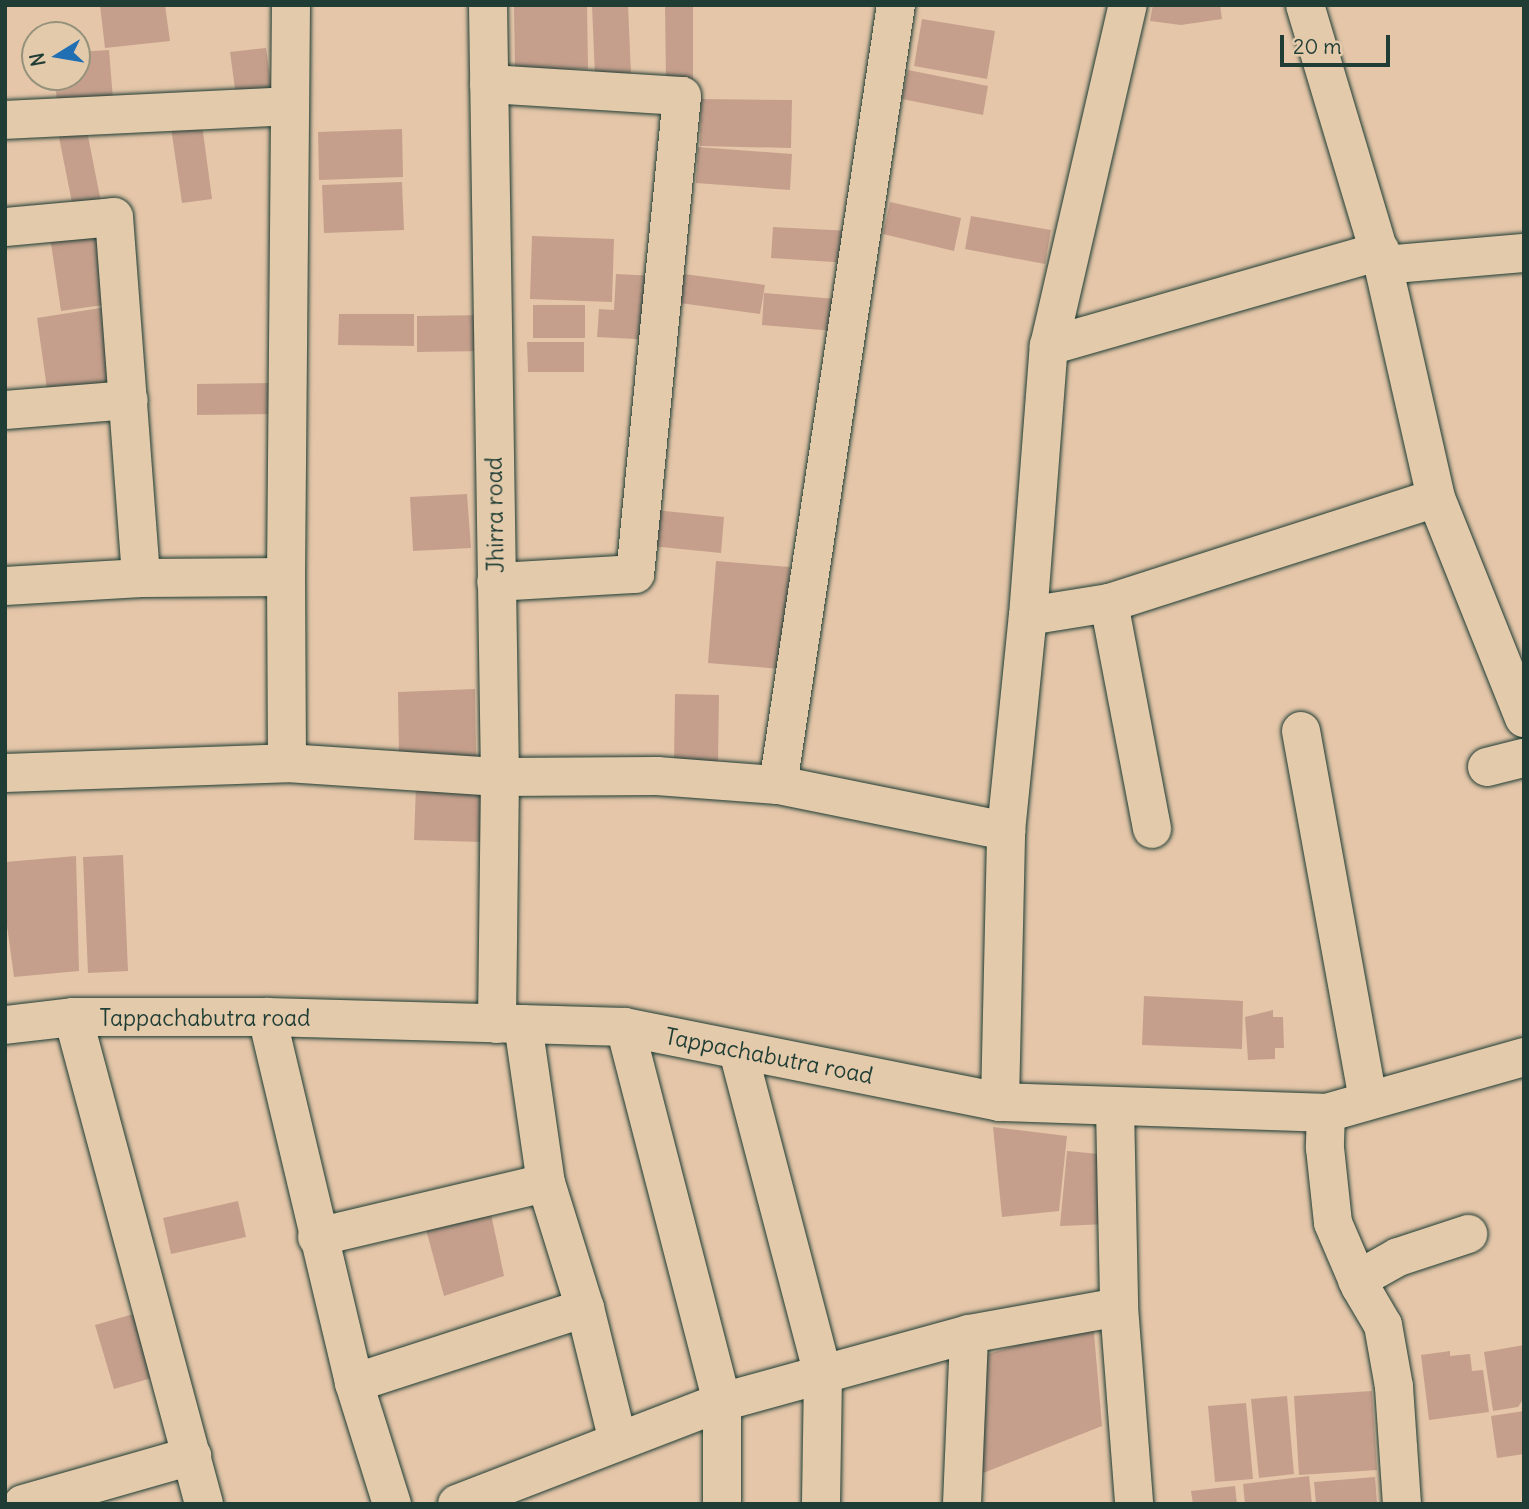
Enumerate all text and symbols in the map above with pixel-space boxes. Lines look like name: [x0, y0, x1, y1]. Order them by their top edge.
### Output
north arrow: [21, 21, 91, 91]
scale bar: [1284, 21, 1394, 65]
text: 20 m: [1293, 33, 1342, 60]
text: N: [24, 51, 50, 68]
street label: Jhirra road: [480, 457, 510, 573]
street label: Tappachabutra road: [99, 1004, 311, 1032]
street label: Tappachabutra road: [663, 1022, 875, 1090]

